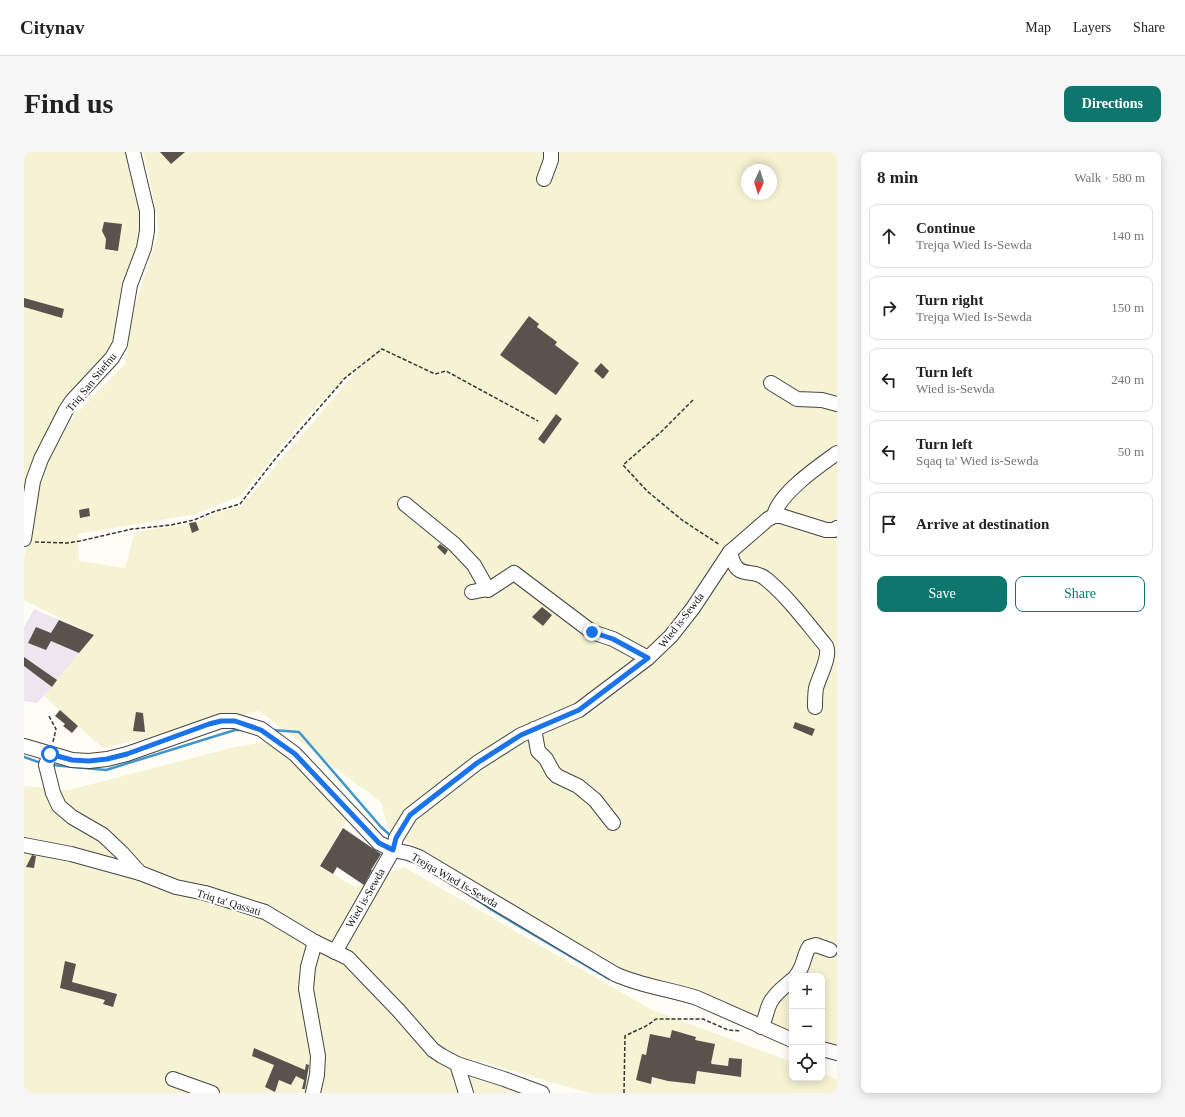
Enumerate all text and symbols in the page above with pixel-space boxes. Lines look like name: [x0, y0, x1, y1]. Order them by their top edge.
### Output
text: Citynav: [20, 17, 84, 38]
text: Map: [1025, 20, 1051, 35]
text: Layers: [1073, 20, 1111, 35]
text: Share: [1133, 20, 1165, 35]
button: Directions: [1064, 86, 1161, 122]
text: Find us: [24, 88, 114, 119]
north arrow: [741, 164, 777, 200]
text: 8 min: [877, 168, 918, 187]
text: Walk · 580 m: [1074, 170, 1145, 185]
text: Continue: [916, 220, 975, 236]
icon: ahead: [878, 225, 900, 247]
text: 140 m: [1111, 228, 1144, 243]
text: Trejqa Wied Is-Sewda: [916, 237, 1032, 252]
text: Turn right: [916, 292, 983, 308]
icon: right: [878, 297, 900, 319]
text: 150 m: [1111, 300, 1144, 315]
text: Trejqa Wied Is-Sewda: [916, 309, 1032, 324]
street label: Triq San Stiefnu: [64, 350, 119, 414]
text: Turn left: [916, 364, 973, 380]
icon: left: [878, 369, 900, 391]
text: 240 m: [1111, 372, 1144, 387]
text: Wied is-Sewda: [916, 381, 995, 396]
text: Turn left: [916, 436, 973, 452]
icon: left: [878, 441, 900, 463]
text: 50 m: [1118, 444, 1144, 459]
text: Sqaq ta' Wied is-Sewda: [916, 453, 1039, 468]
icon: arrive: [878, 513, 900, 535]
text: Arrive at destination: [916, 516, 1049, 532]
button: Save: [877, 576, 1007, 612]
button: Share: [1015, 576, 1145, 612]
street label: Wied is-Sewda: [656, 590, 706, 650]
route end: [583, 623, 601, 641]
route start: [41, 745, 59, 763]
street label: Trejqa Wied Is-Sewda: [410, 850, 501, 910]
street label: Wied is-Sewda: [343, 866, 387, 930]
street label: Triq ta' Qassati: [196, 887, 262, 917]
map controls: [789, 973, 825, 1081]
button: +: [789, 973, 825, 1009]
button: −: [789, 1009, 825, 1045]
button: locate: [789, 1045, 825, 1081]

